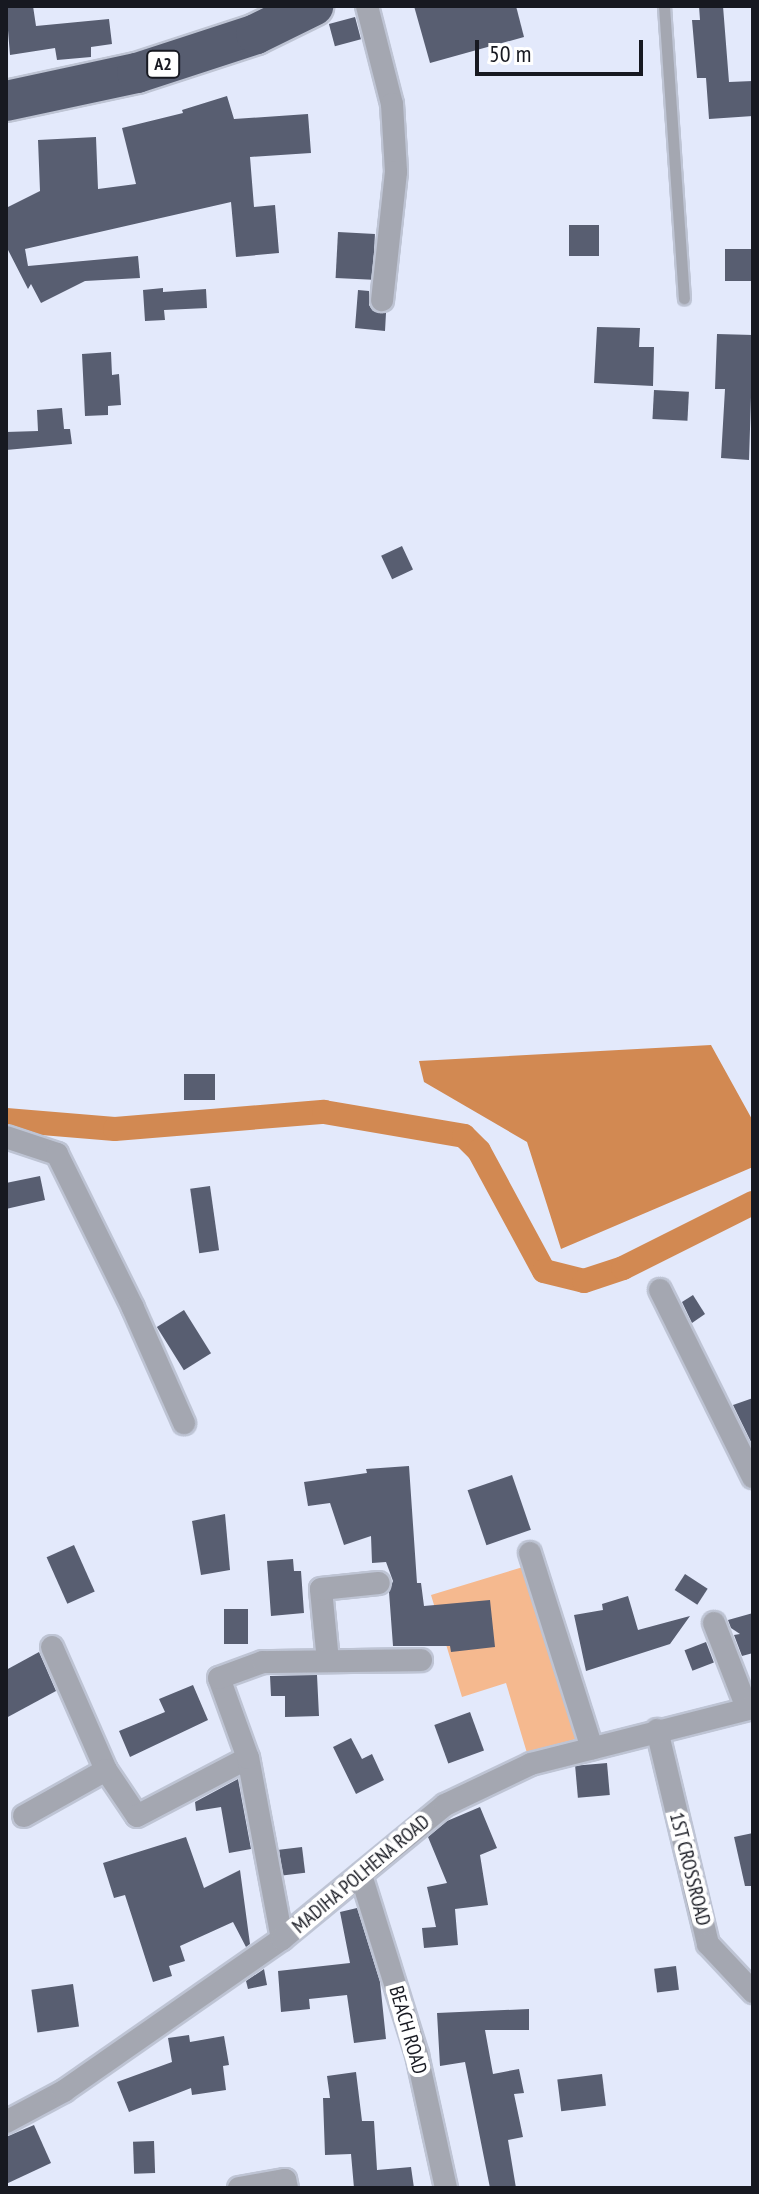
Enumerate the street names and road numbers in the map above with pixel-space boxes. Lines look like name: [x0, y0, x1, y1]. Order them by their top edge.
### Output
road number: A2: [145, 50, 181, 78]
street label: MADIHA POLHENA ROAD: [287, 1809, 435, 1939]
street label: 1ST CROSSROAD: [664, 1810, 716, 1928]
street label: BEACH ROAD: [384, 1983, 432, 2077]

